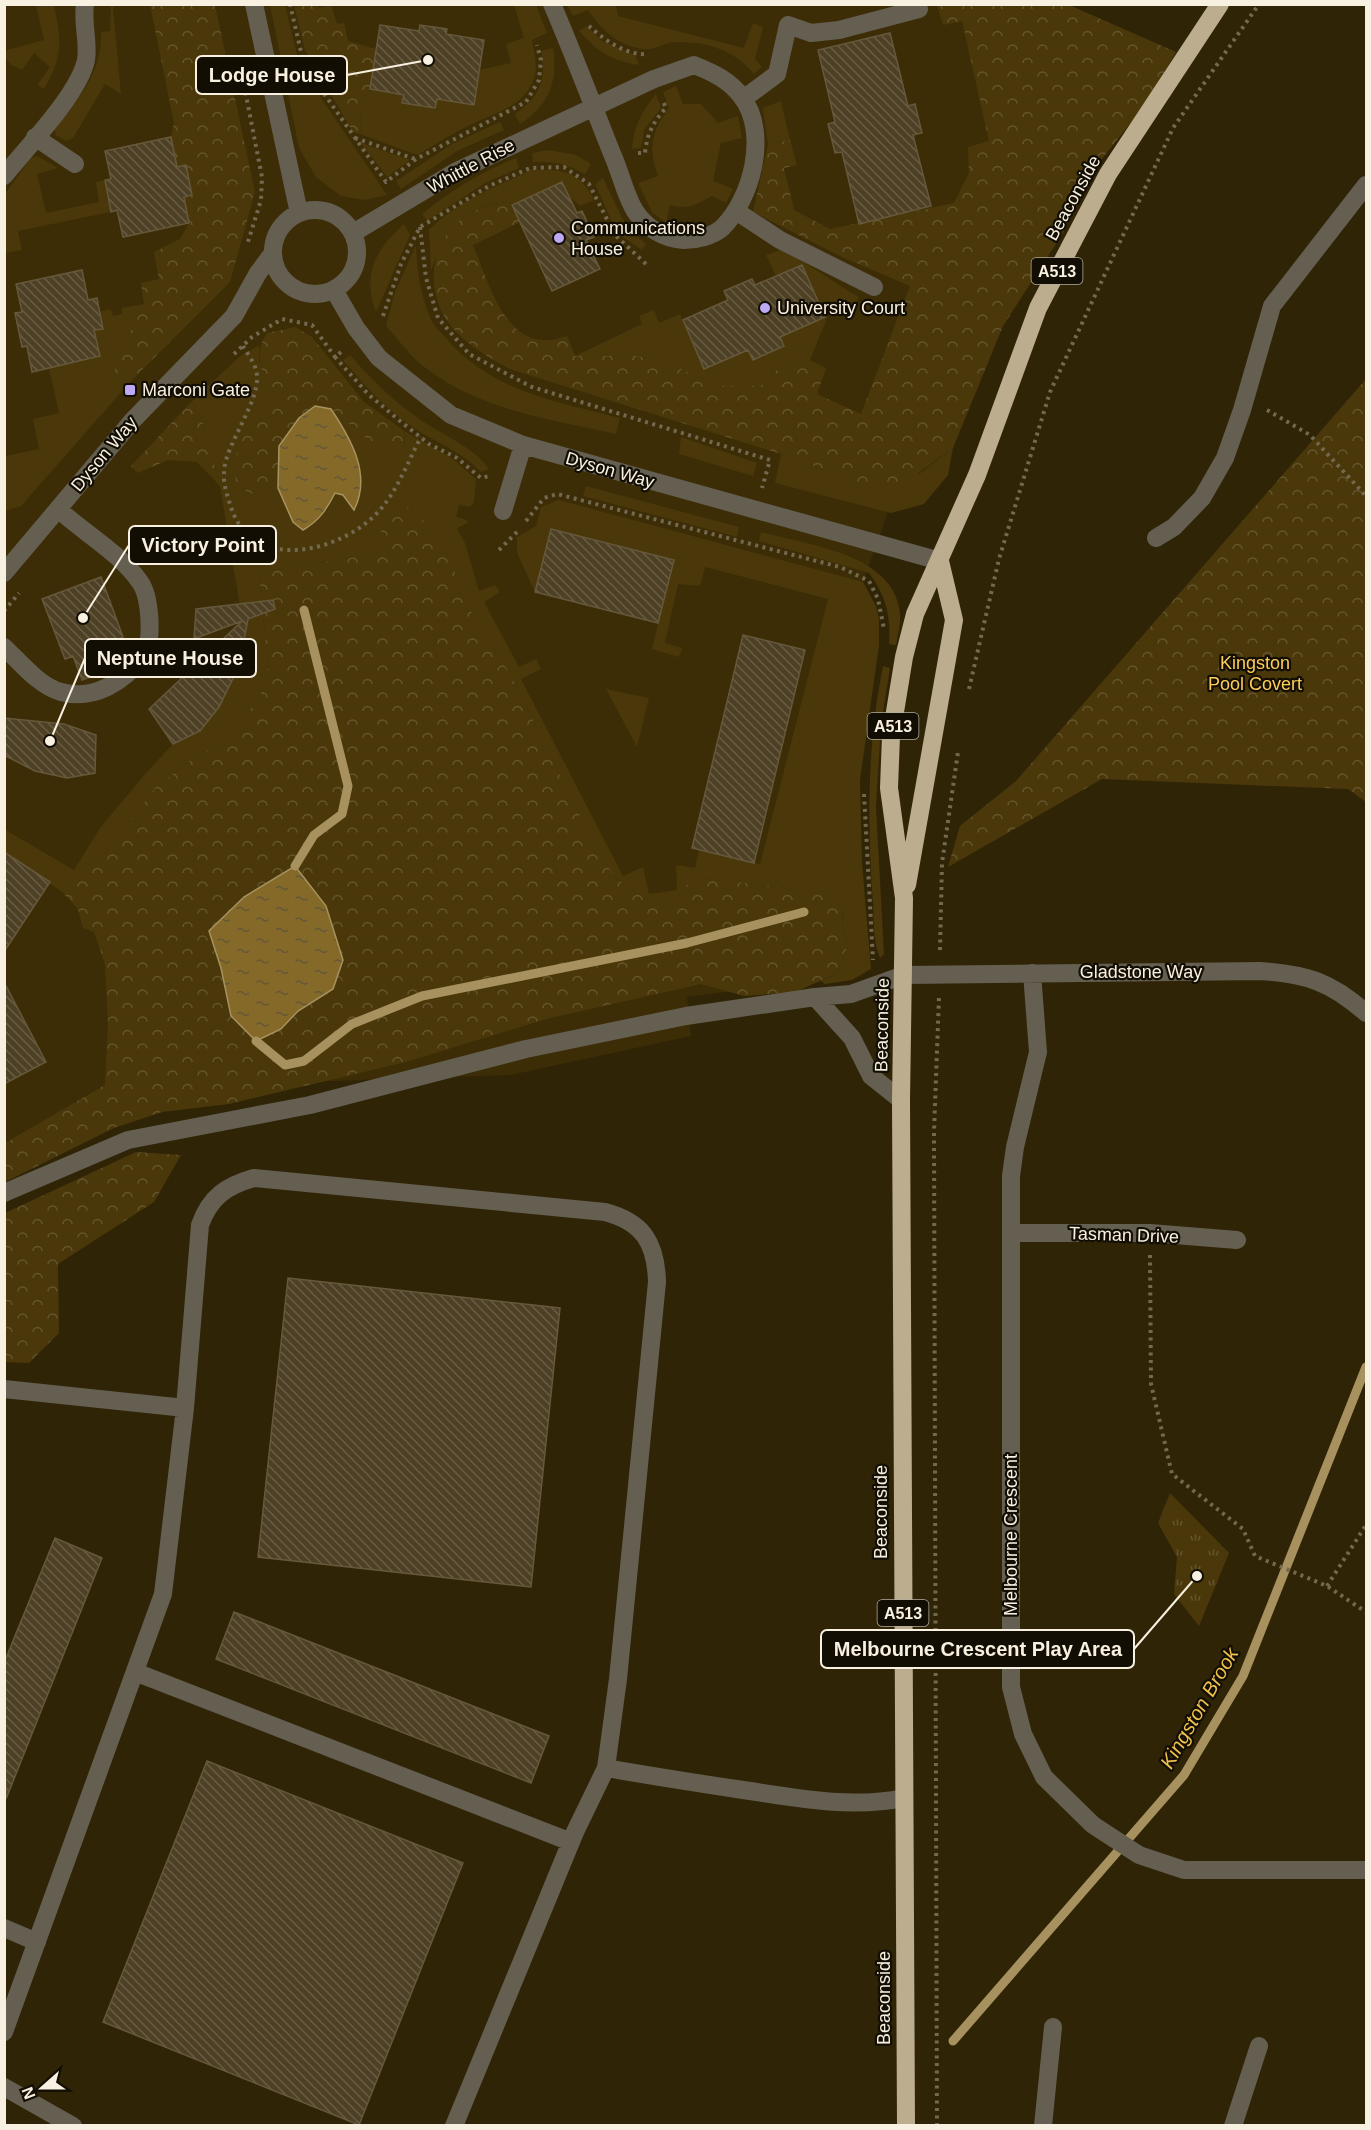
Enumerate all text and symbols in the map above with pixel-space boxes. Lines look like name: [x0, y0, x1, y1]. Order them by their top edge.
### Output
callout: Lodge House: [196, 56, 347, 94]
text: Lodge House: [209, 64, 335, 86]
street label: Whittle Rise: [424, 135, 518, 197]
street label: Beaconside: [1041, 152, 1105, 244]
place label: Communications House: [571, 218, 705, 259]
marker: Communications House: [552, 231, 566, 245]
road number: A513: [1032, 258, 1082, 284]
place label: University Court: [777, 298, 905, 318]
marker: University Court: [758, 301, 772, 315]
place label: Marconi Gate: [142, 380, 250, 400]
marker: Marconi Gate: [123, 383, 137, 397]
street label: Dyson Way: [67, 413, 141, 495]
street label: Dyson Way: [563, 448, 657, 492]
callout: Victory Point: [129, 526, 276, 564]
text: Victory Point: [142, 534, 265, 556]
callout: Neptune House: [85, 639, 256, 677]
text: Neptune House: [97, 647, 243, 669]
park label: Kingston Pool Covert: [1208, 653, 1302, 694]
road number: A513: [868, 713, 918, 739]
street label: Gladstone Way: [1080, 962, 1202, 982]
street label: Beaconside: [871, 978, 893, 1072]
street label: Tasman Drive: [1069, 1223, 1179, 1247]
street label: Melbourne Crescent: [1001, 1454, 1021, 1616]
street label: Beaconside: [871, 1465, 891, 1559]
road number: A513: [878, 1600, 928, 1626]
callout: Melbourne Crescent Play Area: [821, 1630, 1134, 1668]
text: Melbourne Crescent Play Area: [834, 1638, 1123, 1660]
water label: Kingston Brook: [1156, 1643, 1243, 1772]
street label: Beaconside: [874, 1951, 894, 2045]
north arrow: [12, 2058, 72, 2118]
text: N: [18, 2085, 38, 2102]

